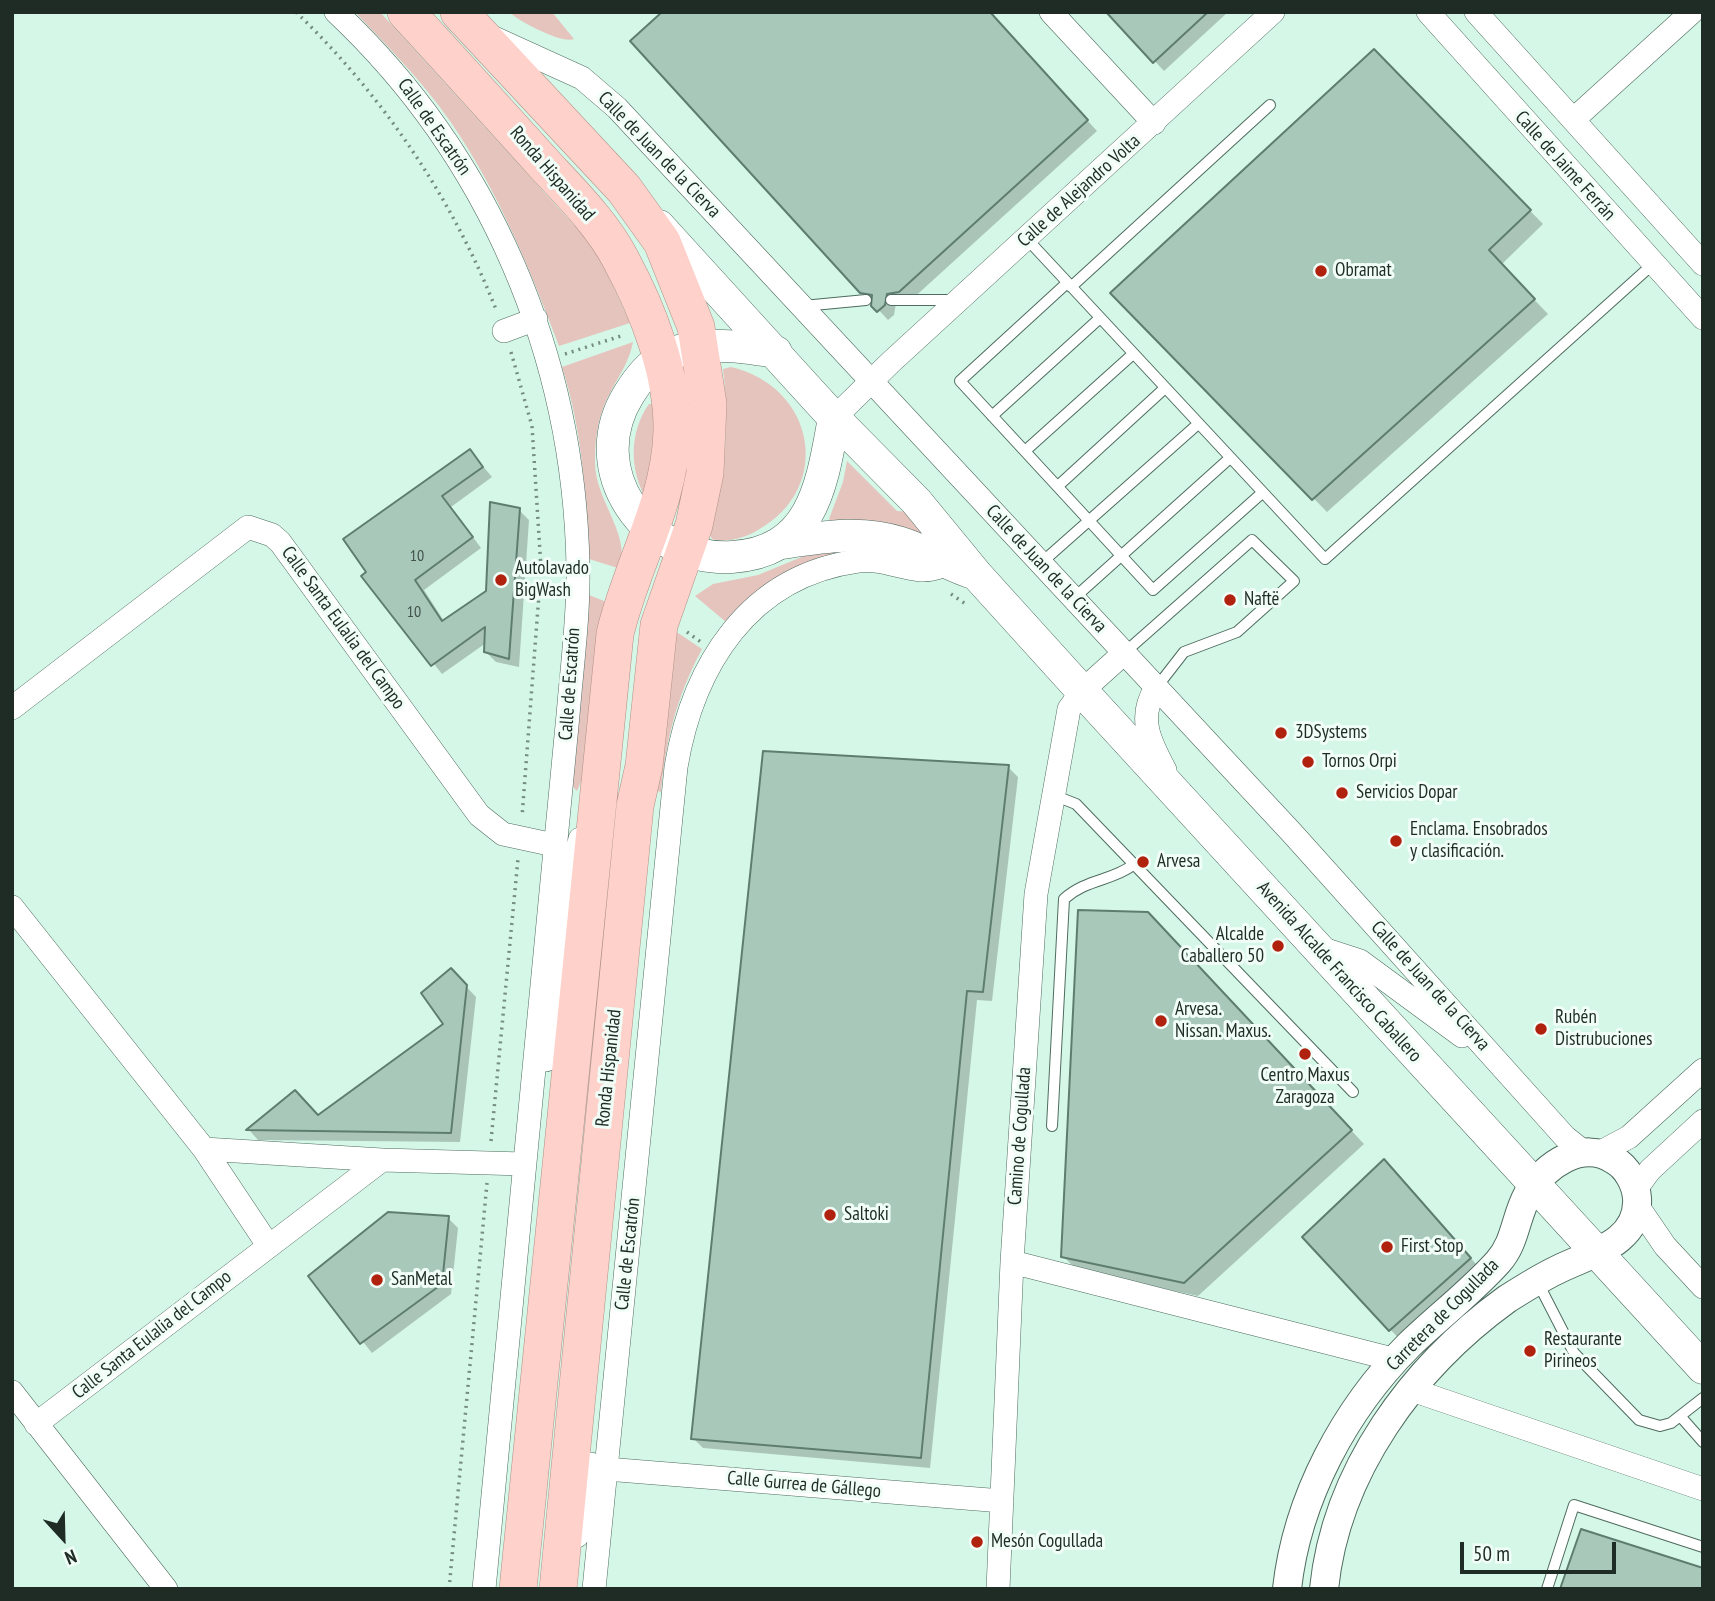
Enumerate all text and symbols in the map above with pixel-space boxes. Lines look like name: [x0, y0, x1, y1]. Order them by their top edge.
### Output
street label: Calle de Escatrón: [392, 74, 476, 180]
street label: Calle de Juan de la Cierva: [593, 87, 725, 223]
street label: Calle de Jaime Ferrán: [1510, 107, 1620, 225]
street label: Ronda Hispanidad: [505, 122, 599, 226]
street label: Calle de Alejandro Volta: [1013, 130, 1145, 252]
place label: Obramat: [1335, 260, 1392, 282]
marker: Obramat: [1313, 263, 1329, 279]
street label: Calle de Juan de la Cierva: [981, 500, 1111, 638]
street label: Calle Santa Eulalia del Campo: [276, 542, 410, 714]
house number: 10: [410, 546, 424, 566]
place label: Autolavado BigWash: [515, 558, 589, 602]
marker: Autolavado BigWash: [493, 572, 509, 588]
place label: Naftë: [1244, 589, 1279, 611]
marker: Naftë: [1222, 592, 1238, 608]
house number: 10: [407, 602, 421, 622]
street label: Calle de Escatrón: [555, 627, 585, 741]
place label: 3DSystems: [1295, 722, 1367, 744]
marker: 3DSystems: [1273, 725, 1289, 741]
place label: Tornos Orpi: [1322, 751, 1397, 773]
marker: Tornos Orpi: [1300, 754, 1316, 770]
place label: Servicios Dopar: [1356, 782, 1457, 804]
marker: Servicios Dopar: [1334, 785, 1350, 801]
place label: Enclama. Ensobrados y clasificación.: [1410, 819, 1548, 863]
marker: Enclama. Ensobrados y clasificación.: [1388, 833, 1404, 849]
place label: Arvesa: [1157, 851, 1200, 873]
marker: Arvesa: [1135, 854, 1151, 870]
street label: Avenida Alcalde Francisco Caballero: [1252, 877, 1426, 1067]
street label: Calle de Juan de la Cierva: [1366, 916, 1494, 1056]
place label: Alcalde Caballero 50: [1181, 924, 1264, 968]
marker: Alcalde Caballero 50: [1270, 938, 1286, 954]
place label: Arvesa. Nissan. Maxus.: [1175, 999, 1271, 1043]
place label: Rubén Distrubuciones: [1555, 1007, 1652, 1051]
street label: Ronda Hispanidad: [592, 1008, 626, 1128]
marker: Arvesa. Nissan. Maxus.: [1153, 1013, 1169, 1029]
marker: Rubén Distrubuciones: [1533, 1021, 1549, 1037]
marker: Centro Maxus Zaragoza: [1297, 1046, 1313, 1062]
place label: Centro Maxus Zaragoza: [1260, 1065, 1350, 1109]
street label: Camino de Cogullada: [1004, 1066, 1036, 1206]
street label: Calle de Escatrón: [611, 1197, 645, 1311]
place label: Saltoki: [844, 1204, 889, 1226]
marker: Saltoki: [822, 1207, 838, 1223]
place label: First Stop: [1401, 1236, 1464, 1258]
marker: First Stop: [1379, 1239, 1395, 1255]
street label: Carretera de Cogullada: [1382, 1254, 1504, 1376]
street label: Calle Santa Eulalia del Campo: [68, 1266, 236, 1404]
place label: SanMetal: [391, 1269, 452, 1291]
marker: SanMetal: [369, 1272, 385, 1288]
place label: Restaurante Pirineos: [1544, 1329, 1622, 1373]
marker: Restaurante Pirineos: [1522, 1343, 1538, 1359]
street label: Calle Gurrea de Gállego: [726, 1467, 882, 1503]
north arrow: [28, 1503, 98, 1573]
scale bar: [1463, 1528, 1619, 1572]
place label: Mesón Cogullada: [991, 1531, 1103, 1553]
marker: Mesón Cogullada: [969, 1534, 985, 1550]
text: 50 m: [1473, 1540, 1510, 1567]
text: N: [62, 1544, 80, 1571]

